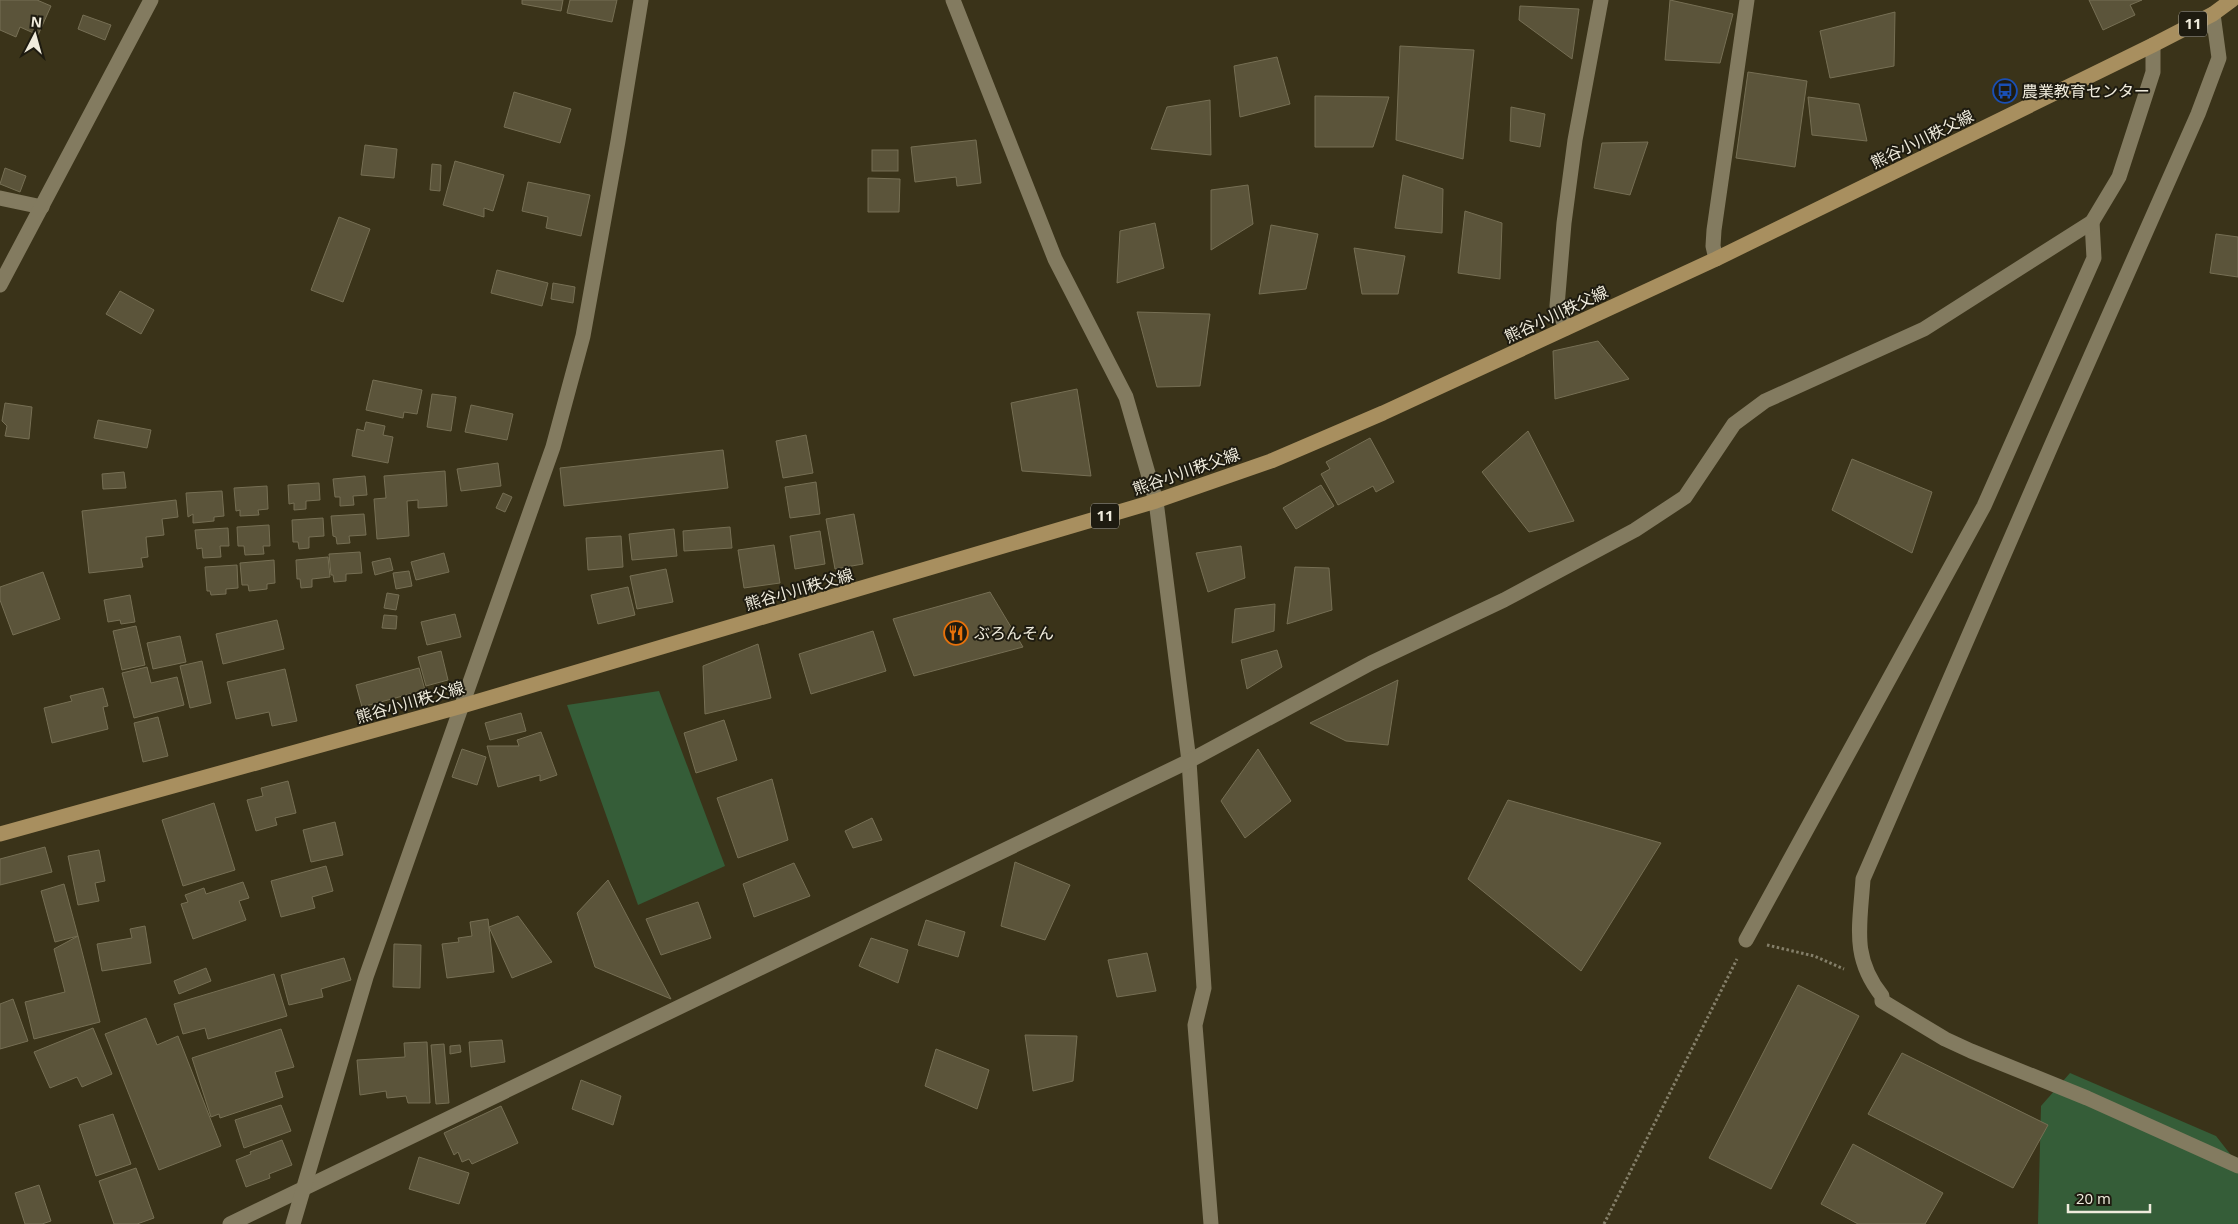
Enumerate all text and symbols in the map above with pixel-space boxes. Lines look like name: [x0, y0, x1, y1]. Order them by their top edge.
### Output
north arrow: [10, 10, 60, 60]
text: N: [30, 12, 43, 32]
road number: 11: [2179, 12, 2207, 36]
bus stop icon: 農業教育センター: [1992, 78, 2018, 104]
place label: 農業教育センター: [2022, 80, 2150, 102]
street label: 熊谷小川秩父線: [1867, 105, 1977, 173]
street label: 熊谷小川秩父線: [1501, 280, 1611, 348]
street label: 熊谷小川秩父線: [1129, 442, 1243, 500]
road number: 11: [1091, 504, 1119, 528]
street label: 熊谷小川秩父線: [742, 563, 856, 615]
restaurant icon: ぶろんそん: [943, 620, 969, 646]
place label: ぶろんそん: [974, 622, 1054, 644]
street label: 熊谷小川秩父線: [353, 676, 467, 728]
scale bar: [2068, 1182, 2150, 1214]
text: 20 m: [2076, 1188, 2111, 1208]

